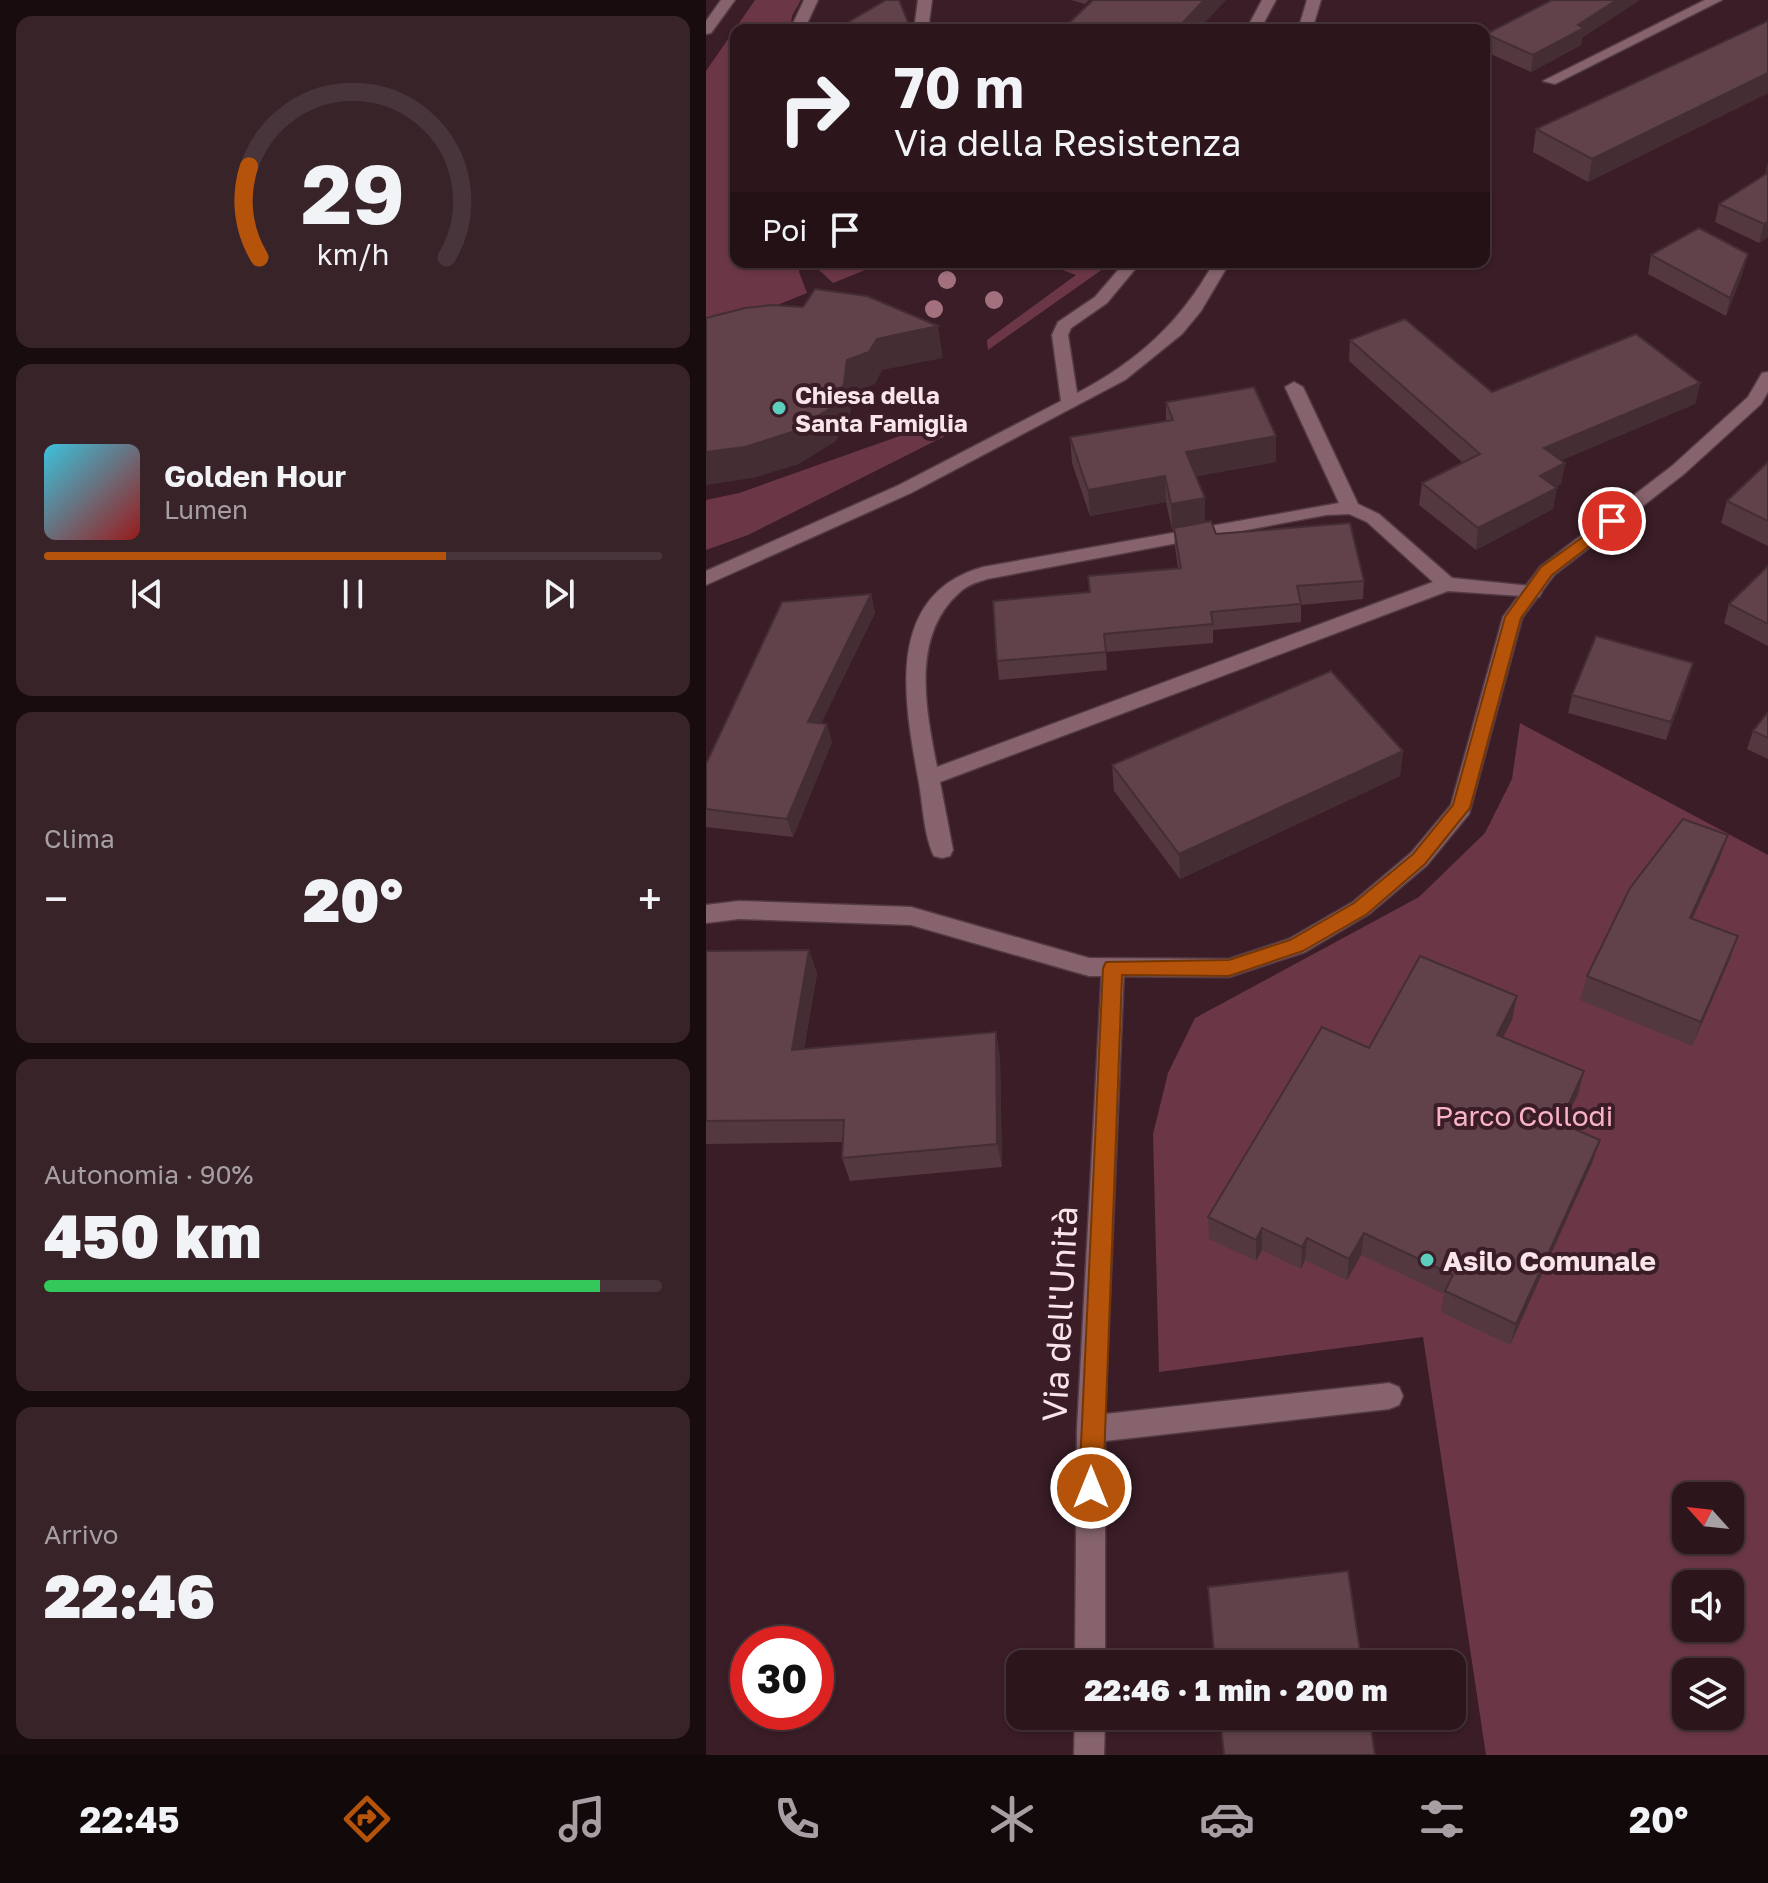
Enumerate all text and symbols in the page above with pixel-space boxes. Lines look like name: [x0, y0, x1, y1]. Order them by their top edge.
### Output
text: 70 m: [894, 53, 1024, 120]
icon: right: [762, 56, 866, 160]
text: Via della Resistenza: [894, 121, 1241, 164]
text: 29: [301, 141, 405, 241]
icon: arrive: [823, 208, 867, 252]
text: Poi: [762, 212, 807, 248]
text: km/h: [317, 237, 389, 271]
place label: Chiesa della Santa Famiglia: [795, 380, 968, 437]
marker: Chiesa della Santa Famiglia: [770, 399, 788, 417]
text: Golden Hour: [164, 458, 346, 494]
pin: [1578, 487, 1646, 555]
text: Lumen: [164, 494, 248, 525]
icon: arrive: [1590, 499, 1634, 543]
icon: previous: [125, 572, 169, 616]
icon: pause: [331, 572, 375, 616]
icon: next: [537, 572, 581, 616]
text: Clima: [44, 823, 115, 854]
text: 20°: [303, 863, 403, 935]
text: −: [44, 872, 68, 925]
text: +: [638, 872, 662, 925]
park label: Parco Collodi: [1435, 1099, 1613, 1132]
text: Autonomia · 90%: [44, 1159, 253, 1190]
text: 450 km: [44, 1199, 261, 1271]
street label: Via dell'Unità: [1033, 1205, 1085, 1423]
place label: Asilo Comunale: [1443, 1244, 1656, 1277]
marker: Asilo Comunale: [1418, 1251, 1436, 1269]
position arrow: [1049, 1446, 1133, 1530]
north arrow: [1672, 1482, 1744, 1554]
map controls: [1672, 1482, 1744, 1730]
text: Arrivo: [44, 1519, 118, 1550]
text: 22:46: [44, 1559, 215, 1631]
button: sound: [1672, 1570, 1744, 1642]
speed limit sign: 30: [730, 1626, 834, 1730]
button: layers: [1672, 1658, 1744, 1730]
text: 22:46 · 1 min · 200 m: [1084, 1672, 1388, 1708]
icon: directions: [339, 1791, 395, 1847]
icon: music: [554, 1791, 610, 1847]
icon: phone: [769, 1791, 825, 1847]
icon: climate: [984, 1791, 1040, 1847]
icon: car: [1199, 1791, 1255, 1847]
icon: filters: [1414, 1791, 1470, 1847]
text: 22:45: [80, 1798, 179, 1841]
text: 20°: [1629, 1798, 1688, 1841]

